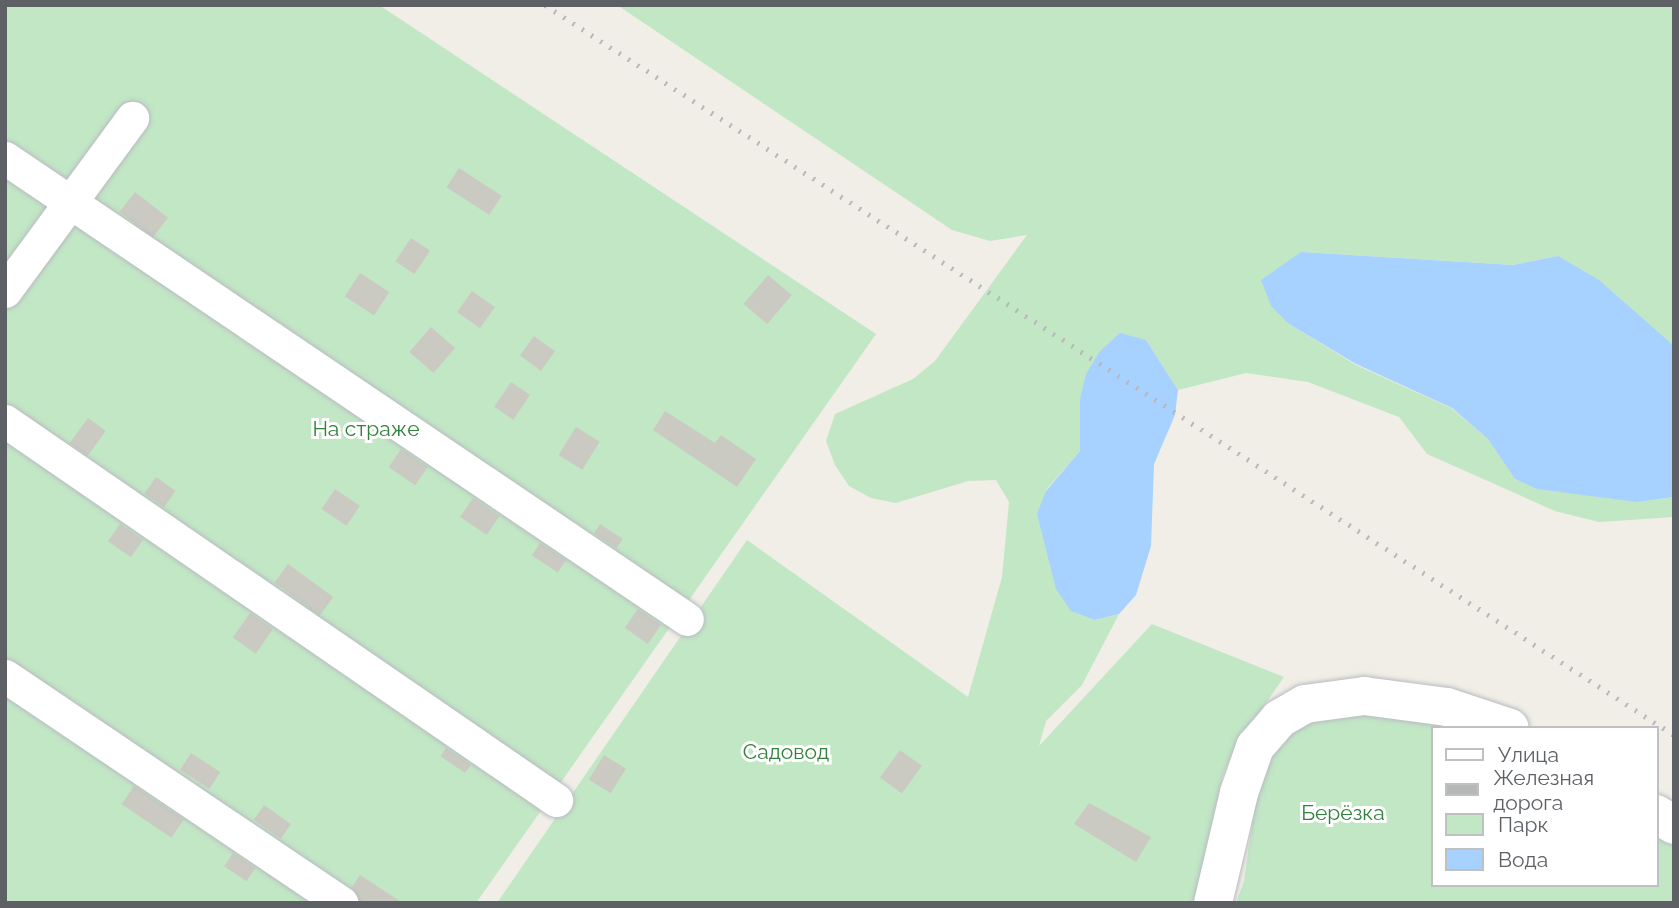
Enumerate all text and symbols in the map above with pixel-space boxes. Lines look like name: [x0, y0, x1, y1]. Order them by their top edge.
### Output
park label: На страже: [312, 416, 420, 442]
legend: [1430, 726, 1658, 887]
park label: Садовод: [743, 739, 829, 765]
text: Улица: [1498, 742, 1559, 767]
text: Железная дорога: [1493, 765, 1594, 815]
park label: Берёзка: [1301, 800, 1385, 826]
text: Парк: [1498, 812, 1548, 837]
text: Вода: [1498, 847, 1548, 872]

